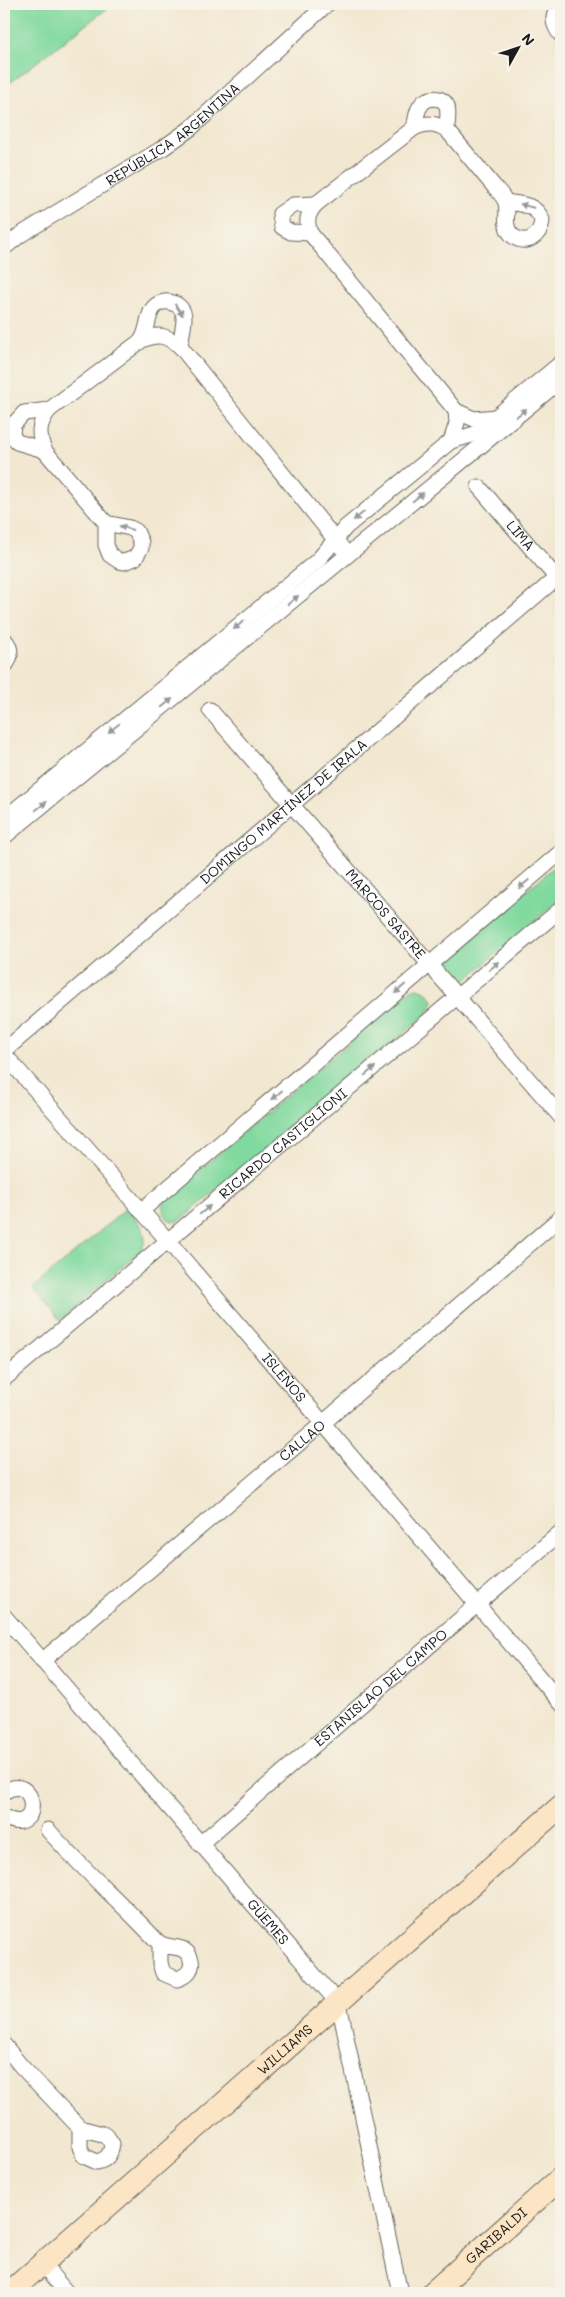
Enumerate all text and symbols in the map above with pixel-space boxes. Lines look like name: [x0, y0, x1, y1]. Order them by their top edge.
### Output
north arrow: [492, 22, 542, 72]
text: N: [518, 29, 539, 50]
street label: REPÚBLICA ARGENTINA: [102, 78, 244, 190]
one-way arrow: [519, 202, 534, 210]
one-way arrow: [174, 303, 184, 317]
one-way arrow: [514, 408, 527, 419]
one-way arrow: [412, 491, 424, 503]
one-way arrow: [353, 511, 366, 522]
street label: LIMA: [503, 516, 539, 555]
one-way arrow: [119, 524, 134, 532]
one-way arrow: [286, 594, 299, 605]
one-way arrow: [233, 620, 246, 631]
one-way arrow: [161, 698, 173, 709]
one-way arrow: [107, 723, 120, 734]
street label: DOMINGO MARTÍNEZ DE IRALA: [196, 734, 371, 888]
one-way arrow: [35, 801, 48, 812]
street label: MARCOS SASTRE: [342, 864, 430, 963]
one-way arrow: [518, 878, 531, 889]
one-way arrow: [487, 961, 500, 972]
one-way arrow: [394, 983, 407, 994]
one-way arrow: [363, 1066, 376, 1077]
street label: RICARDO CASTIGLIONI: [215, 1084, 351, 1203]
one-way arrow: [270, 1089, 283, 1100]
one-way arrow: [198, 1204, 211, 1215]
street label: ISLEÑOS: [258, 1349, 311, 1406]
street label: CALLAO: [275, 1415, 329, 1465]
street label: ESTANISLAO DEL CAMPO: [310, 1624, 451, 1750]
street label: GÜEMES: [243, 1895, 294, 1949]
street label: WILLIAMS: [253, 2019, 317, 2079]
street label: GARIBALDI: [461, 2203, 531, 2268]

